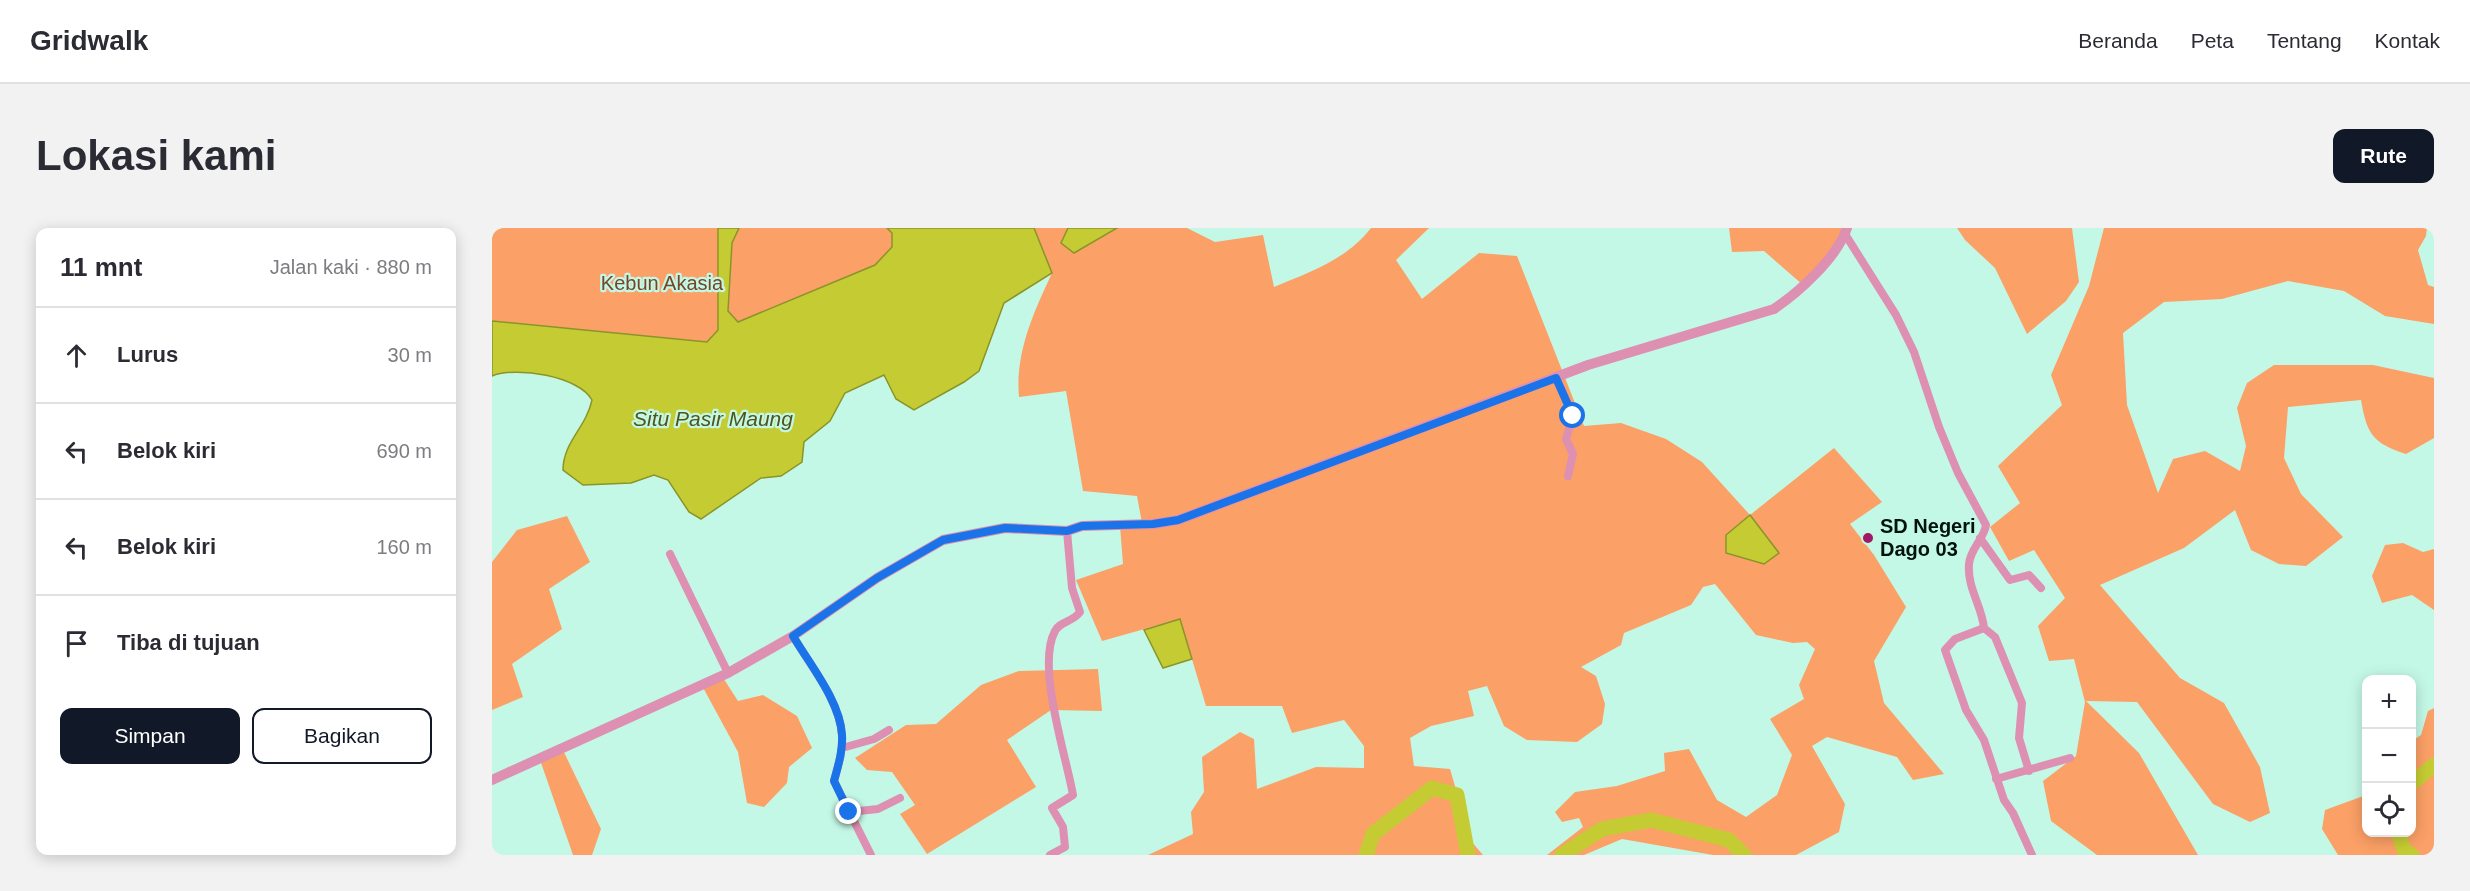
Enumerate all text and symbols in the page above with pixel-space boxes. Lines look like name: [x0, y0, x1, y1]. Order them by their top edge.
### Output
text: Gridwalk: [30, 25, 148, 56]
text: Beranda: [2078, 29, 2158, 52]
text: Peta: [2191, 29, 2234, 52]
text: Tentang: [2267, 29, 2342, 52]
text: Kontak: [2375, 29, 2440, 52]
button: Rute: [2333, 129, 2434, 183]
text: Lokasi kami: [36, 132, 276, 179]
text: 11 mnt: [60, 252, 142, 282]
text: Jalan kaki · 880 m: [270, 256, 432, 278]
park label: Kebun Akasia: [601, 272, 724, 294]
icon: ahead: [60, 339, 93, 372]
text: Lurus: [117, 342, 178, 367]
text: 30 m: [388, 344, 432, 366]
route start: [1559, 402, 1585, 428]
water label: Situ Pasir Maung: [633, 407, 793, 430]
icon: left: [60, 435, 93, 468]
text: Belok kiri: [117, 438, 216, 463]
text: 690 m: [376, 440, 432, 462]
place label: SD Negeri Dago 03: [1880, 515, 1976, 560]
icon: left: [60, 531, 93, 564]
marker: SD Negeri Dago 03: [1861, 531, 1875, 545]
text: Belok kiri: [117, 534, 216, 559]
text: 160 m: [376, 536, 432, 558]
icon: arrive: [60, 627, 93, 660]
text: Tiba di tujuan: [117, 630, 260, 655]
map controls: [2362, 675, 2416, 837]
button: +: [2362, 675, 2416, 729]
button: Simpan: [60, 708, 240, 764]
button: Bagikan: [252, 708, 432, 764]
button: −: [2362, 729, 2416, 783]
button: locate: [2362, 783, 2416, 837]
route end: [835, 798, 861, 824]

